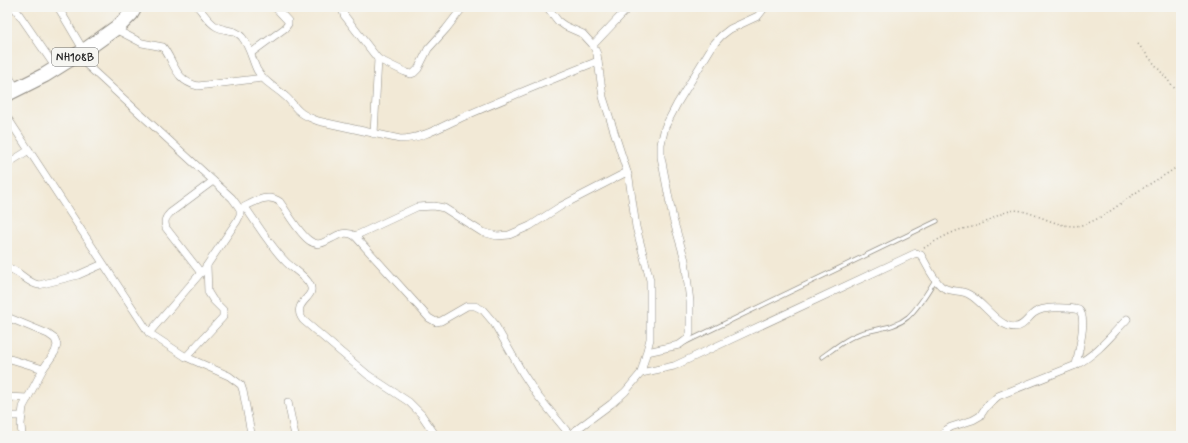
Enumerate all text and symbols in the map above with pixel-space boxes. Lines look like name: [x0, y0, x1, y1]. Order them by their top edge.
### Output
road number: NH108B: [52, 48, 98, 66]

